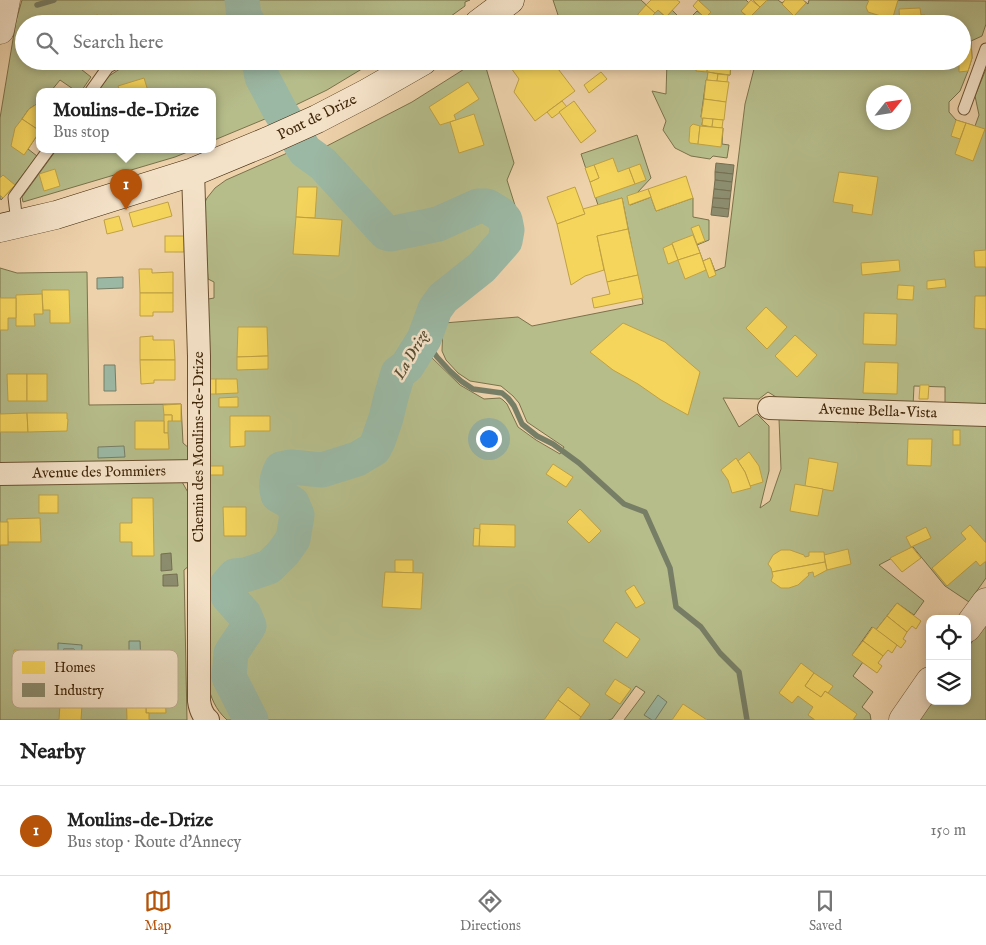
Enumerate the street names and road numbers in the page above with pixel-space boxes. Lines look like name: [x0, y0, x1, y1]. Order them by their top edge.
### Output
street label: Pont de Drize: [274, 89, 360, 144]
street label: Chemin des Moulins-de-Drize: [189, 351, 208, 543]
street label: Avenue Bella-Vista: [818, 399, 938, 423]
street label: Avenue des Pommiers: [31, 461, 166, 483]

